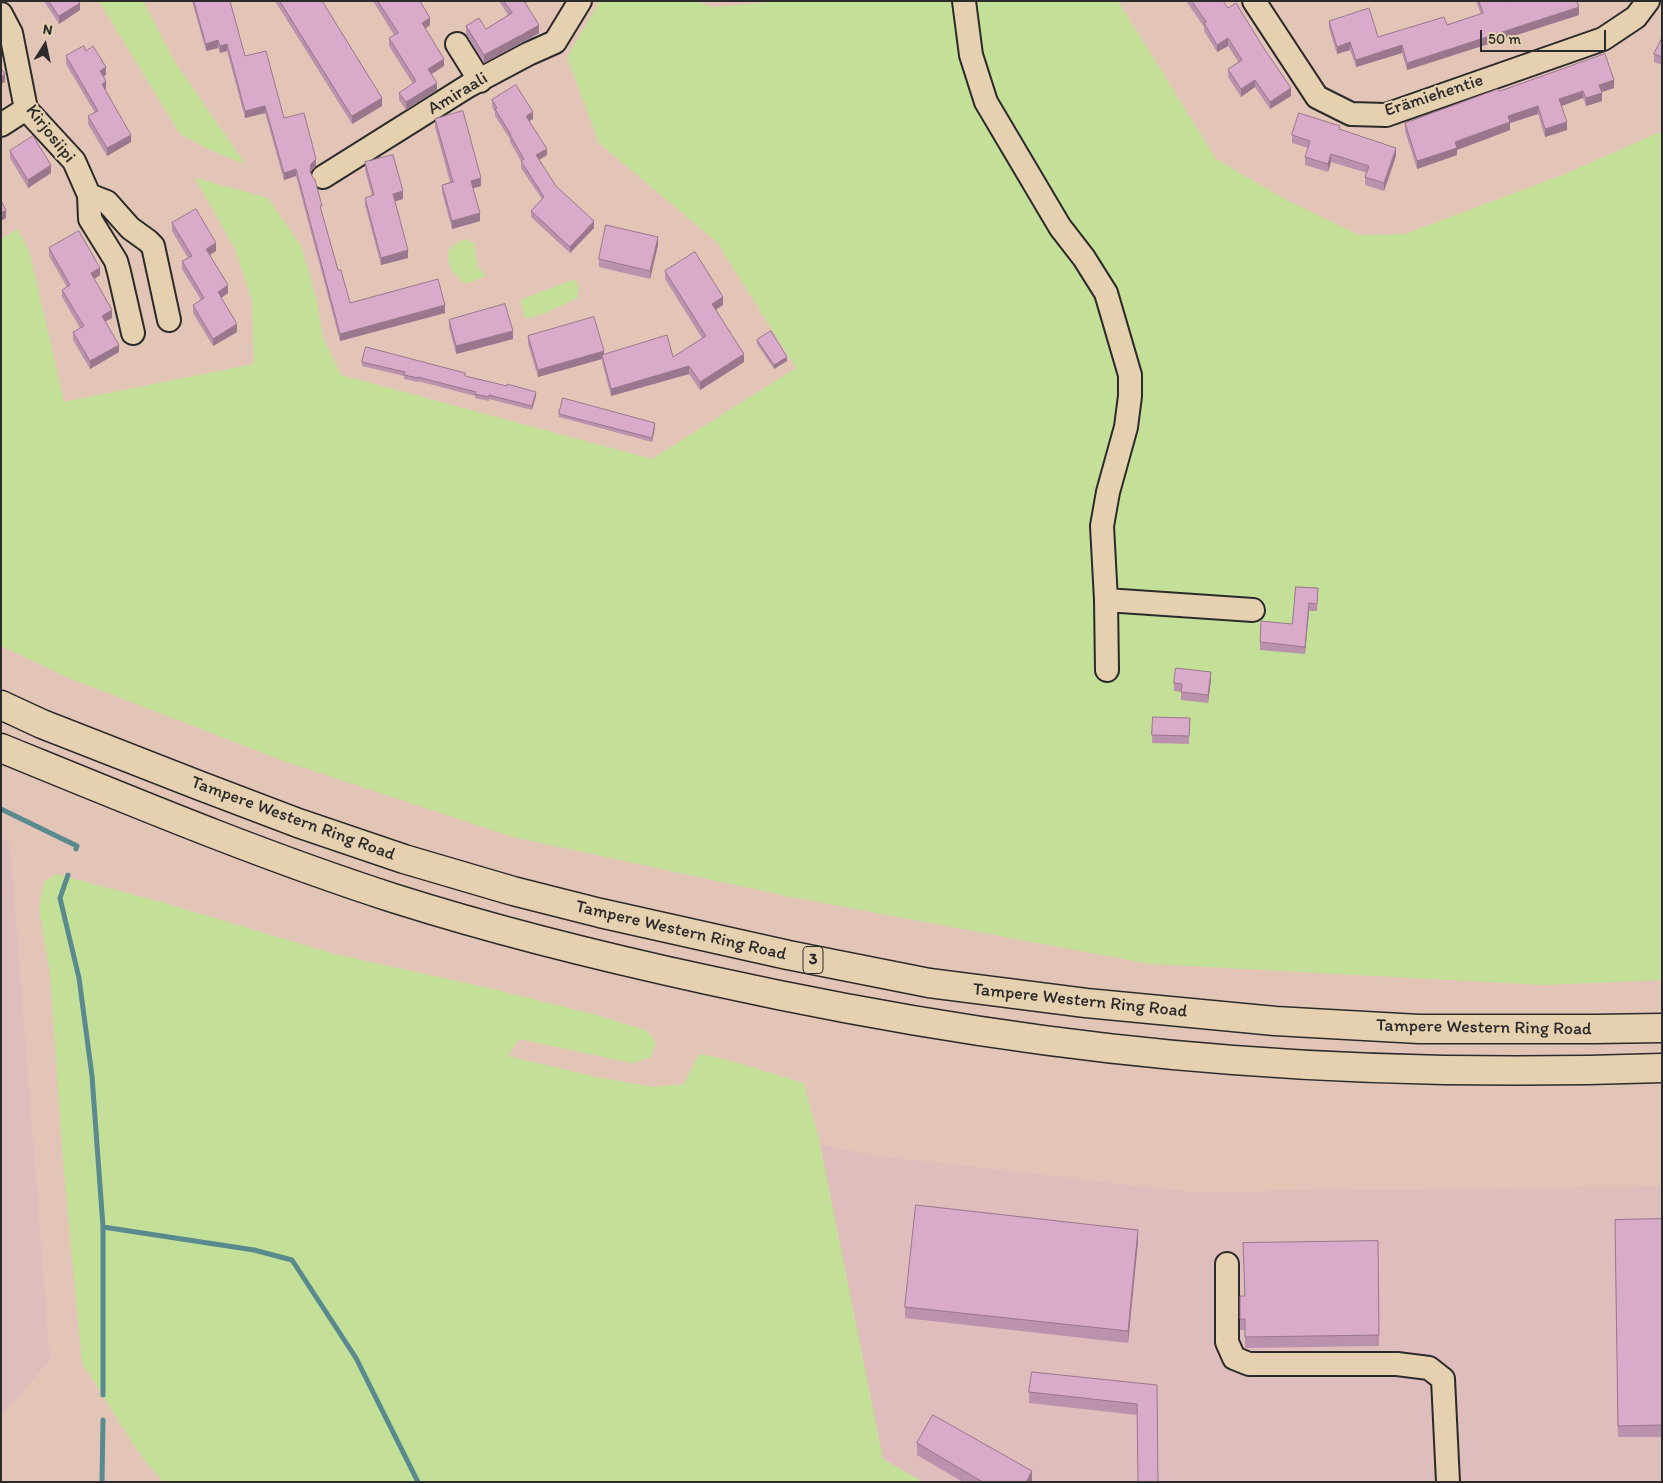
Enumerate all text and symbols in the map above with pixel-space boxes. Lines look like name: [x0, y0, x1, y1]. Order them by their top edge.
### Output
north arrow: [20, 20, 70, 70]
scale bar: [1483, 20, 1609, 52]
text: N: [42, 21, 54, 39]
text: 50 m: [1488, 30, 1521, 48]
street label: Amiraali: [424, 68, 492, 120]
street label: Erämiehentie: [1382, 70, 1486, 122]
street label: Kirjosiipi: [20, 100, 80, 168]
street label: Tampere Western Ring Road: [188, 772, 398, 866]
street label: Tampere Western Ring Road: [573, 896, 789, 966]
road number: 3: [803, 946, 823, 974]
street label: Tampere Western Ring Road: [972, 979, 1188, 1023]
street label: Tampere Western Ring Road: [1376, 1015, 1592, 1041]

